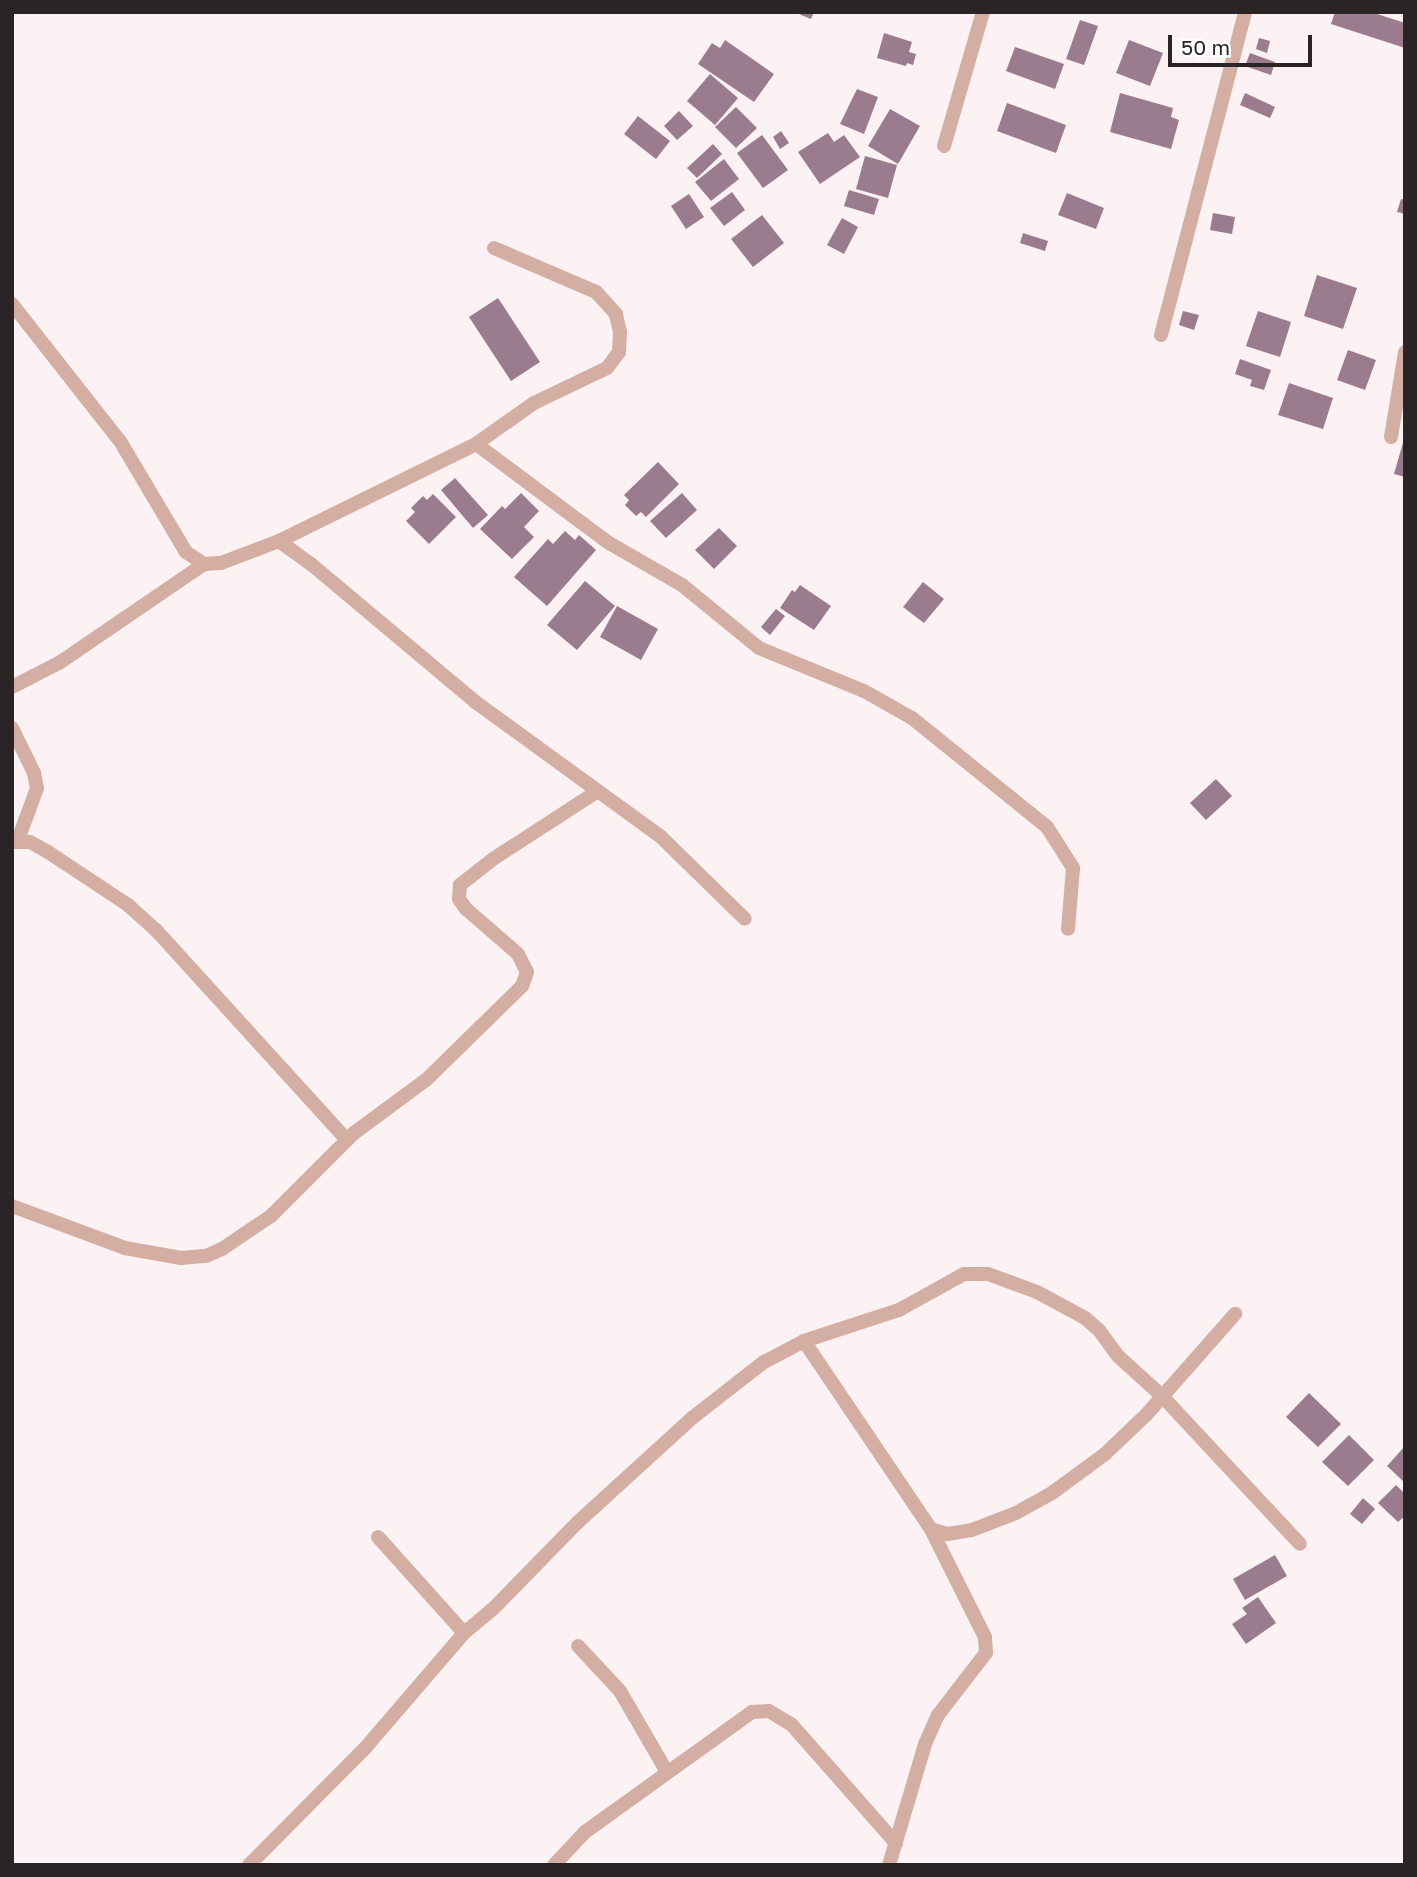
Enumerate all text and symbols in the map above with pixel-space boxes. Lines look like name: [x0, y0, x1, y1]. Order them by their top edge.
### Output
scale bar: [1172, 21, 1316, 65]
text: 50 m: [1181, 34, 1230, 60]

